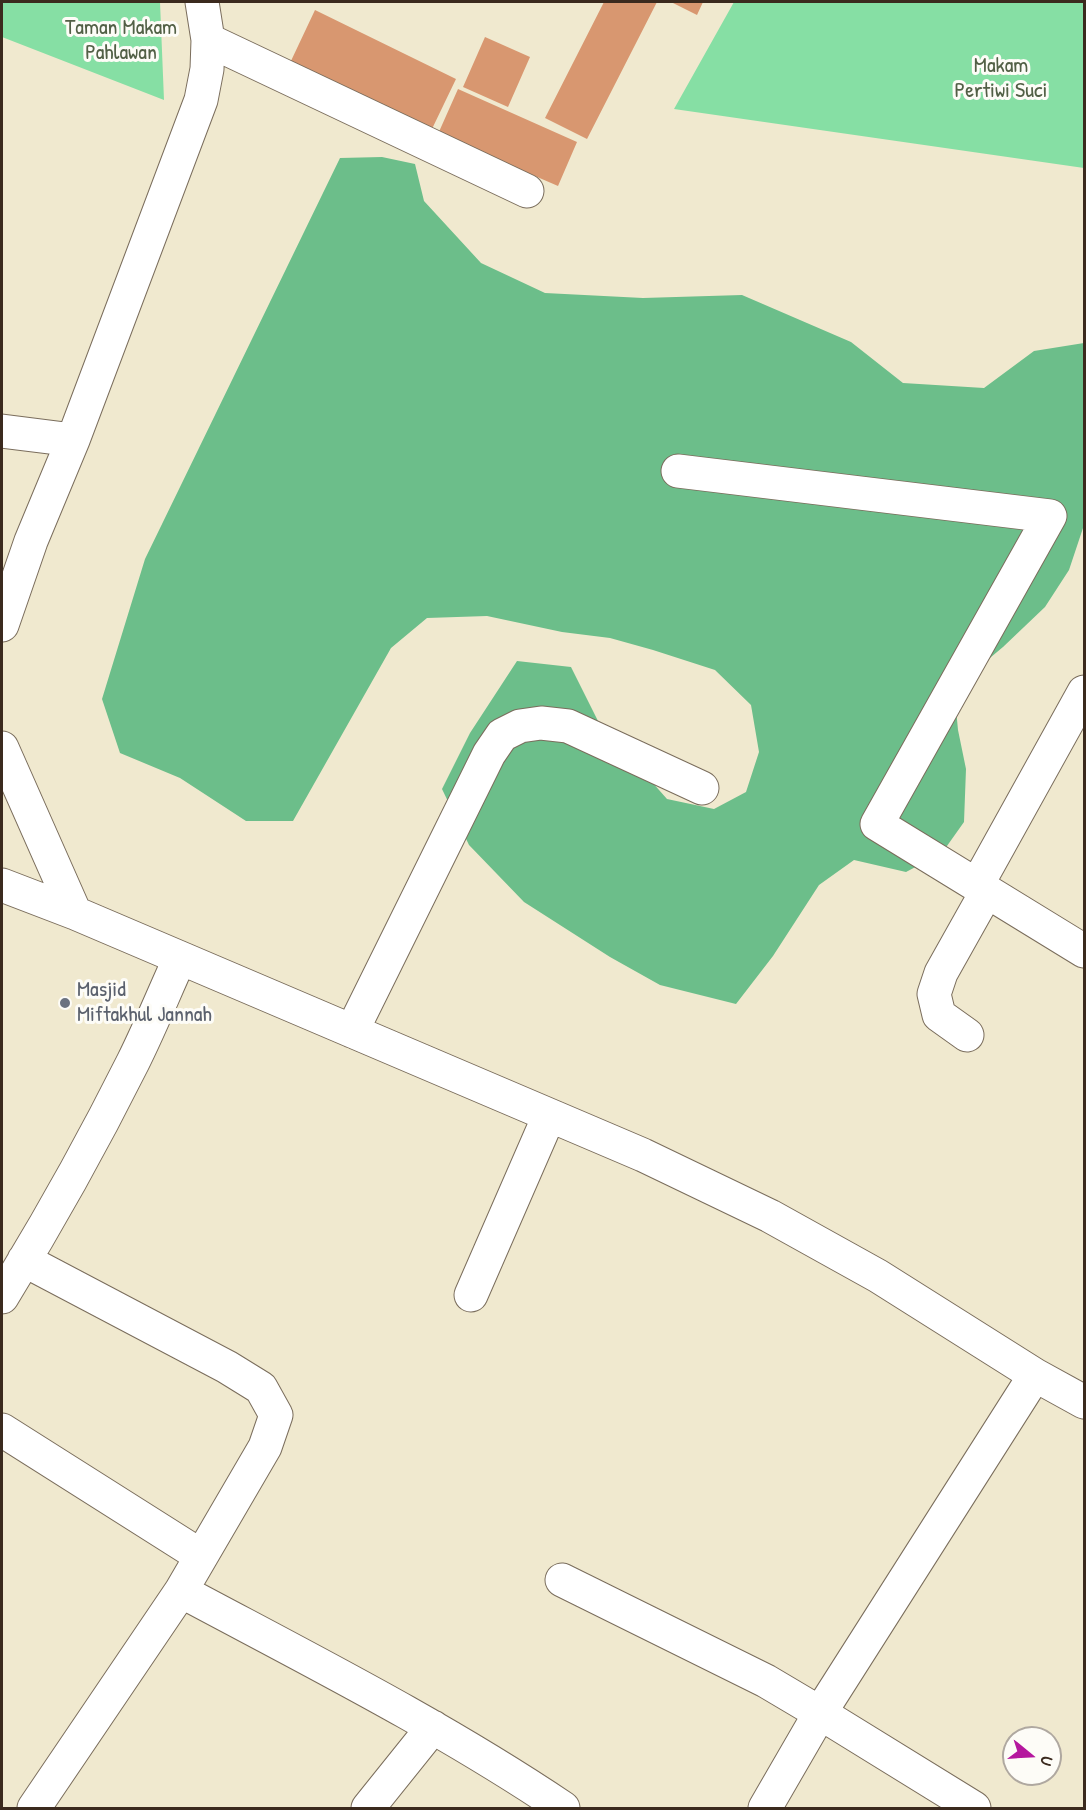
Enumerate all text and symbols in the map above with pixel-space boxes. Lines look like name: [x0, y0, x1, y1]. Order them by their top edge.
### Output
park label: Taman Makam Pahlawan: [65, 15, 177, 66]
park label: Makam Pertiwi Suci: [955, 53, 1047, 104]
place label: Masjid Miftakhul Jannah: [77, 977, 212, 1028]
marker: Masjid Miftakhul Jannah: [58, 996, 72, 1010]
north arrow: [1002, 1726, 1062, 1786]
text: U: [1035, 1753, 1059, 1769]

